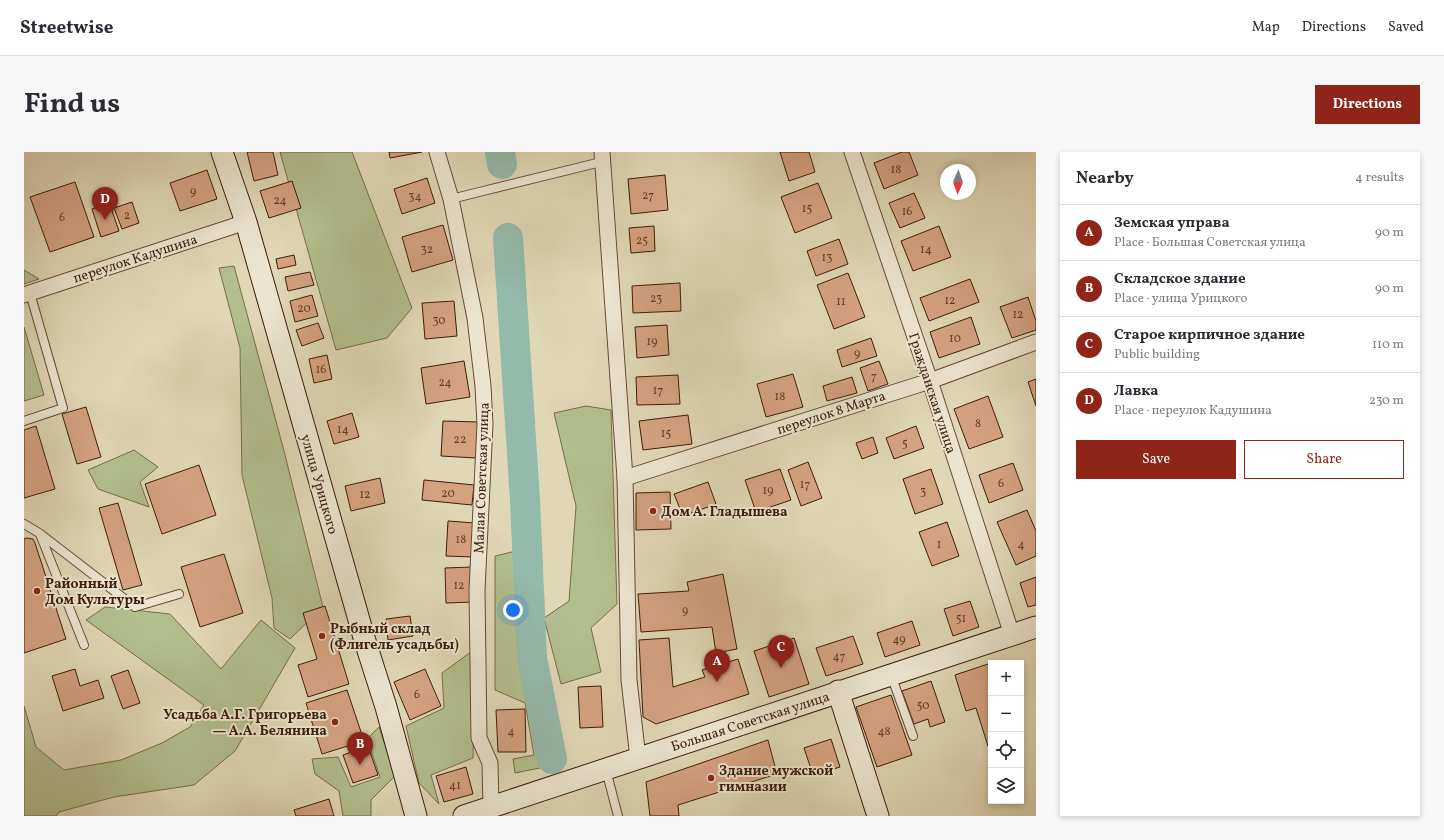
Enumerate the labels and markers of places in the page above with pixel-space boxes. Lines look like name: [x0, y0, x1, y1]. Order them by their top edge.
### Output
pin: D: [92, 187, 118, 220]
place label: Дом А. Гладышева: [661, 503, 788, 522]
marker: Дом А. Гладышева: [648, 506, 658, 516]
place label: Районный Дом Культуры: [45, 575, 145, 610]
marker: Районный Дом Культуры: [32, 586, 42, 596]
place label: Рыбный склад (Флигель усадьбы): [330, 620, 459, 655]
marker: Рыбный склад (Флигель усадьбы): [317, 631, 327, 641]
pin: C: [768, 635, 794, 668]
pin: A: [704, 649, 730, 682]
place label: Усадьба А.Г. Григорьева — А.А. Белянина: [163, 706, 327, 741]
marker: Усадьба А.Г. Григорьева — А.А. Белянина: [330, 717, 340, 727]
pin: B: [347, 732, 373, 765]
place label: Здание мужской гимназии: [719, 762, 833, 797]
marker: Здание мужской гимназии: [706, 773, 716, 783]

